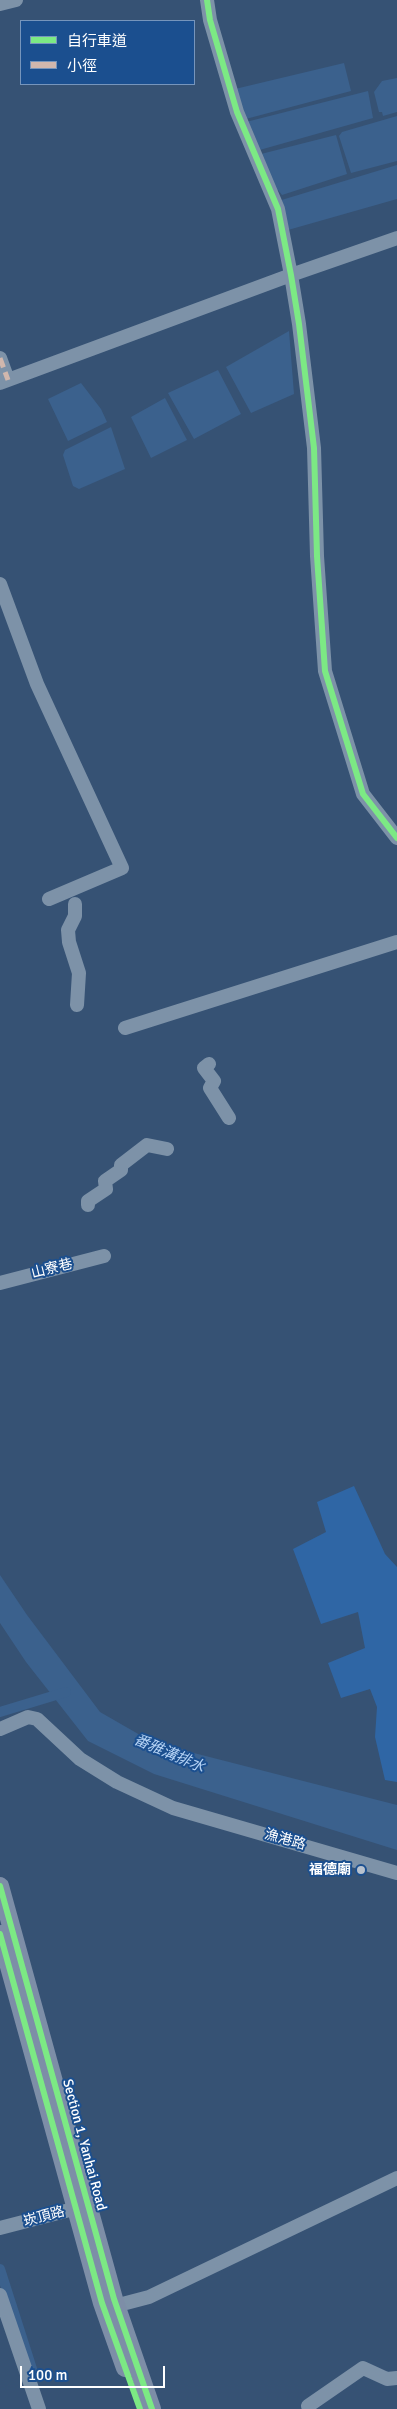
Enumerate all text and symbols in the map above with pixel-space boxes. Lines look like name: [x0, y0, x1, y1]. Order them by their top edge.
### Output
legend: [20, 20, 195, 85]
text: 自行車道: [67, 32, 127, 50]
text: 小徑: [67, 57, 97, 75]
street label: 山寮巷: [30, 1256, 74, 1282]
water label: 番雅溝排水: [131, 1731, 207, 1777]
street label: 漁港路: [262, 1826, 308, 1854]
place label: 福德廟: [309, 1862, 351, 1878]
marker: 福德廟: [355, 1864, 367, 1876]
street label: Section 1, Yanhai Road: [58, 2077, 110, 2213]
street label: 崁頂路: [22, 2203, 66, 2231]
scale bar: [22, 2356, 168, 2388]
text: 100 m: [28, 2366, 68, 2384]

